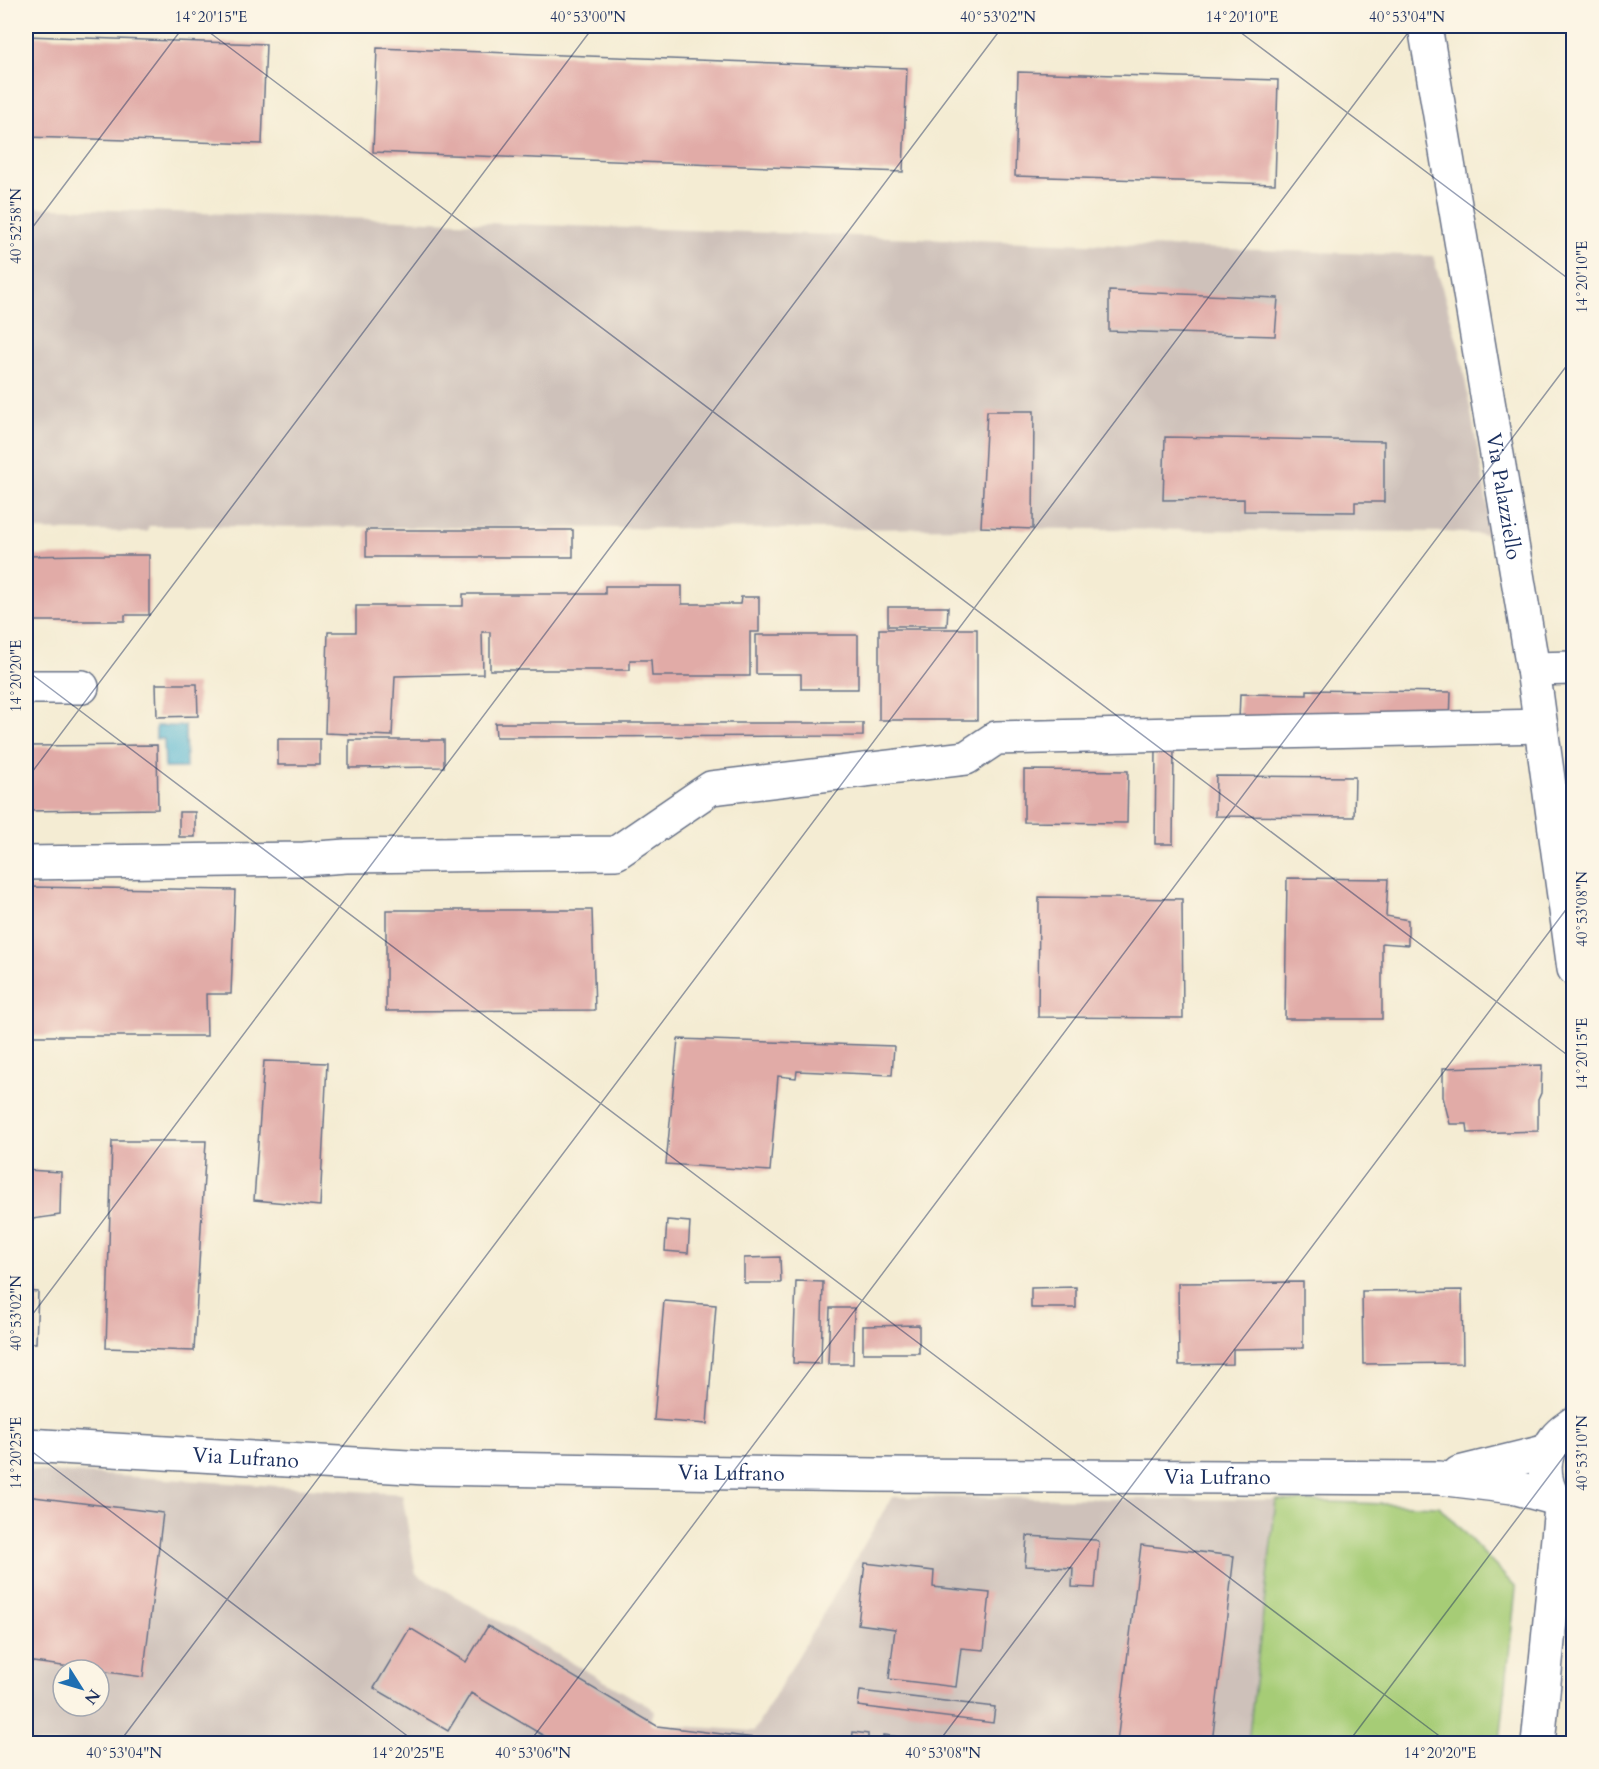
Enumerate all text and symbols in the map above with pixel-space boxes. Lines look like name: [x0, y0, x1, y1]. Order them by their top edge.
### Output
text: 14°20'15"E: [175, 7, 247, 27]
text: 40°53'00"N: [550, 7, 626, 27]
text: 40°53'02"N: [960, 7, 1036, 27]
text: 14°20'10"E: [1206, 7, 1278, 27]
text: 40°53'04"N: [1369, 7, 1445, 27]
text: 40°52'58"N: [6, 188, 26, 264]
text: 14°20'10"E: [1572, 241, 1592, 313]
street label: Via Palazziello: [1479, 431, 1528, 562]
text: 14°20'20"E: [6, 640, 26, 712]
text: 40°53'08"N: [1572, 871, 1592, 947]
text: 14°20'15"E: [1572, 1018, 1592, 1090]
text: 40°53'02"N: [6, 1275, 26, 1351]
text: 40°53'10"N: [1572, 1415, 1592, 1491]
text: 14°20'25"E: [6, 1417, 26, 1489]
street label: Via Lufrano: [191, 1441, 300, 1476]
street label: Via Lufrano: [678, 1458, 785, 1489]
street label: Via Lufrano: [1164, 1463, 1271, 1492]
north arrow: [51, 1658, 111, 1718]
text: N: [79, 1684, 105, 1709]
text: 40°53'04"N: [86, 1743, 162, 1763]
text: 14°20'25"E: [372, 1743, 444, 1763]
text: 40°53'06"N: [495, 1743, 571, 1763]
text: 40°53'08"N: [905, 1743, 981, 1763]
text: 14°20'20"E: [1404, 1743, 1476, 1763]

